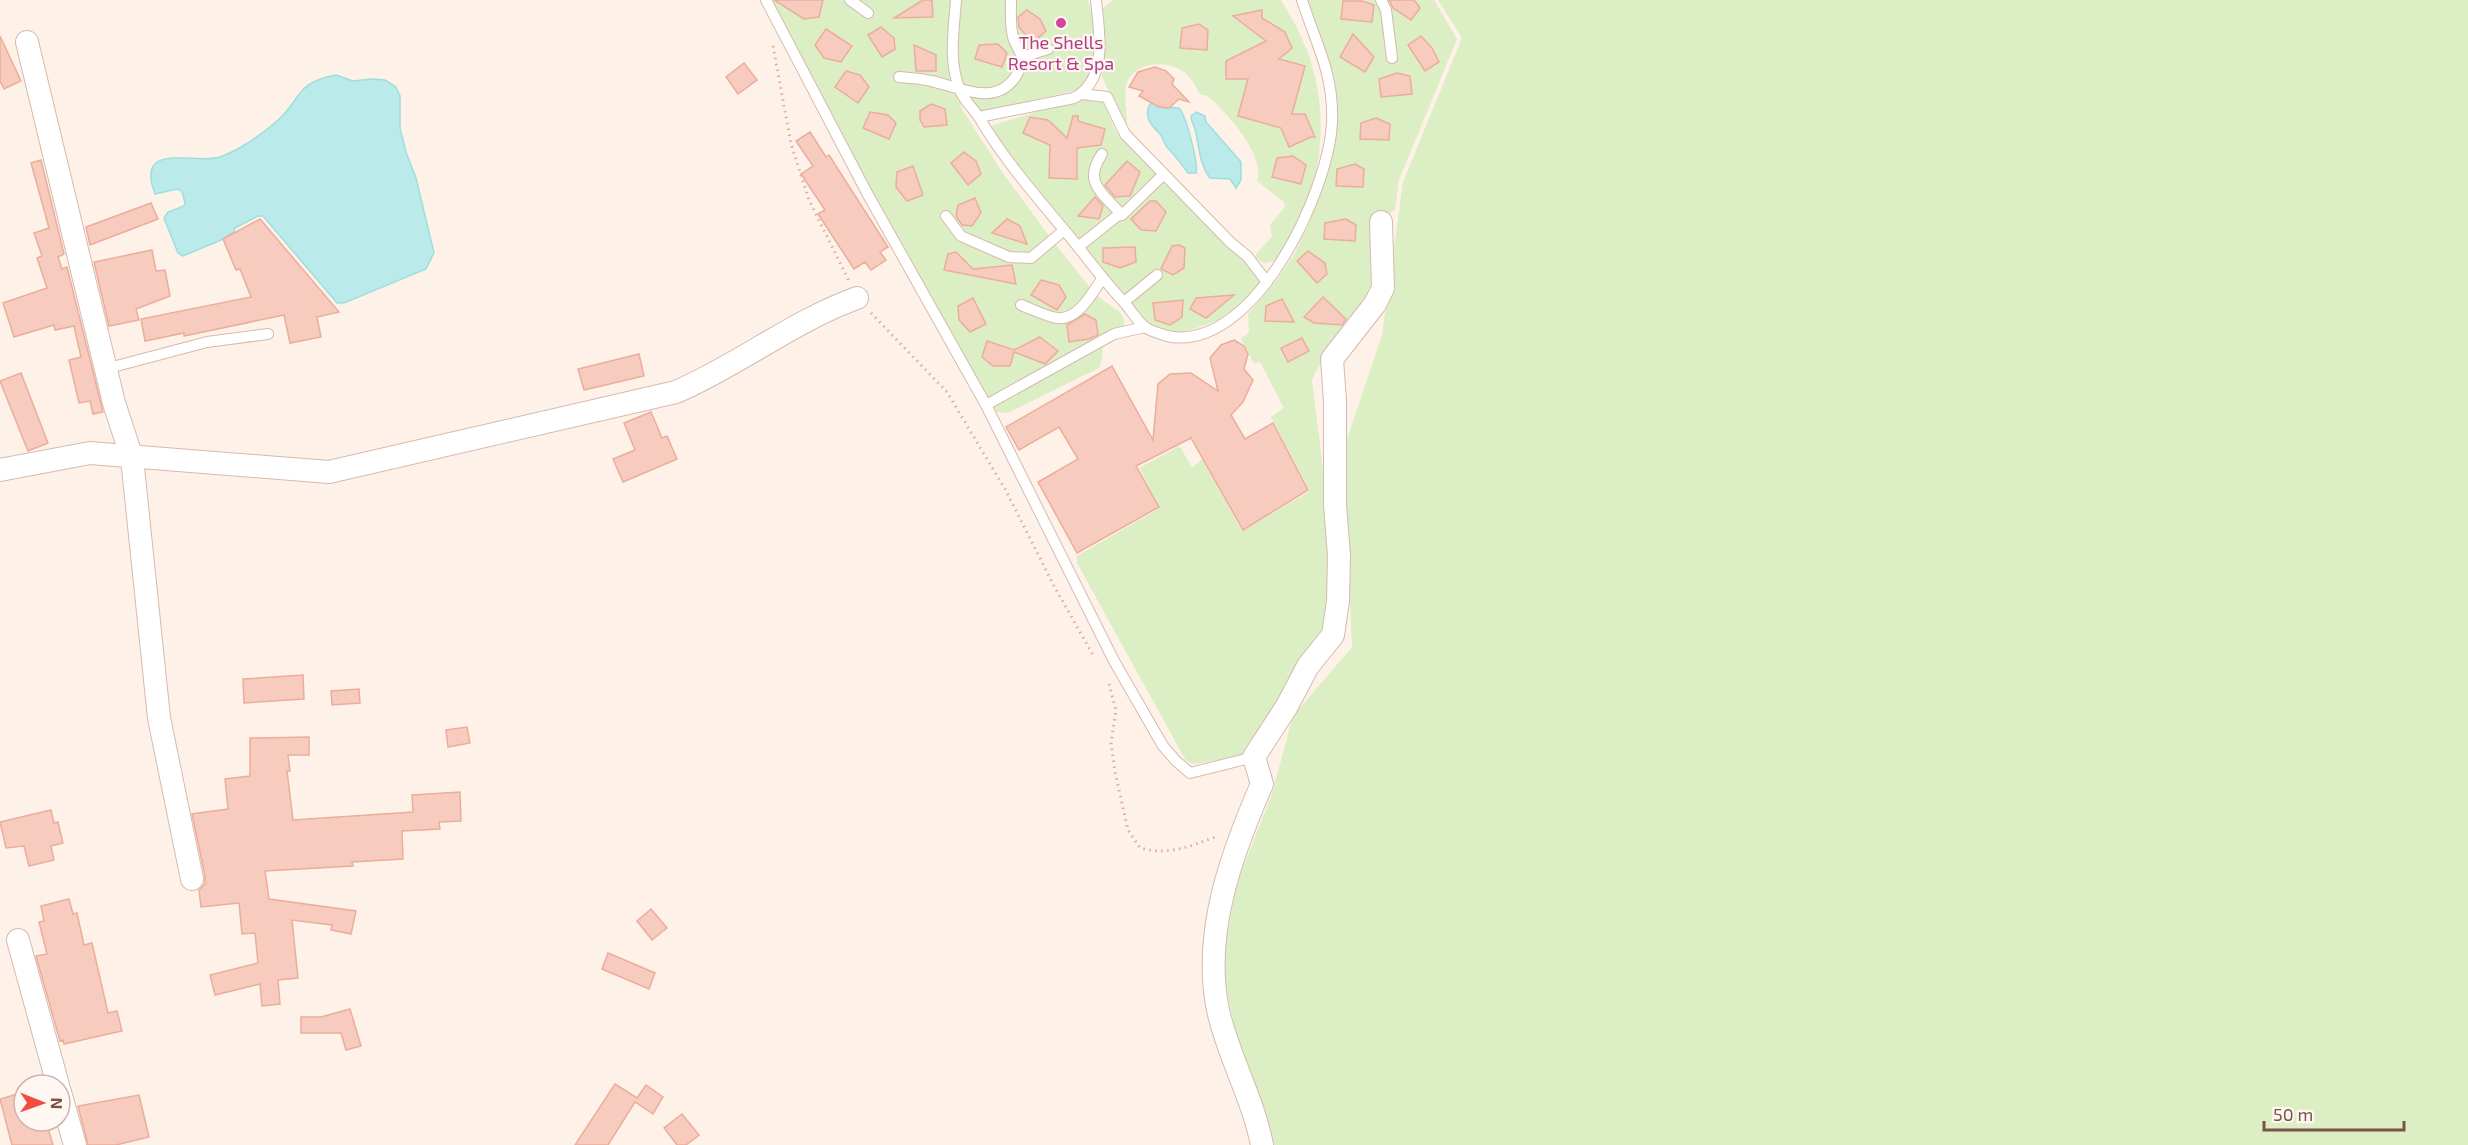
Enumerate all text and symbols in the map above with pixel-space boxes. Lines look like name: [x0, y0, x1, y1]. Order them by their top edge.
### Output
marker: The Shells Resort & Spa: [1054, 16, 1068, 30]
place label: The Shells Resort & Spa: [1008, 31, 1114, 74]
north arrow: [12, 1073, 72, 1133]
scale bar: [2264, 1094, 2404, 1132]
text: N: [48, 1097, 67, 1109]
text: 50 m: [2273, 1103, 2313, 1125]

